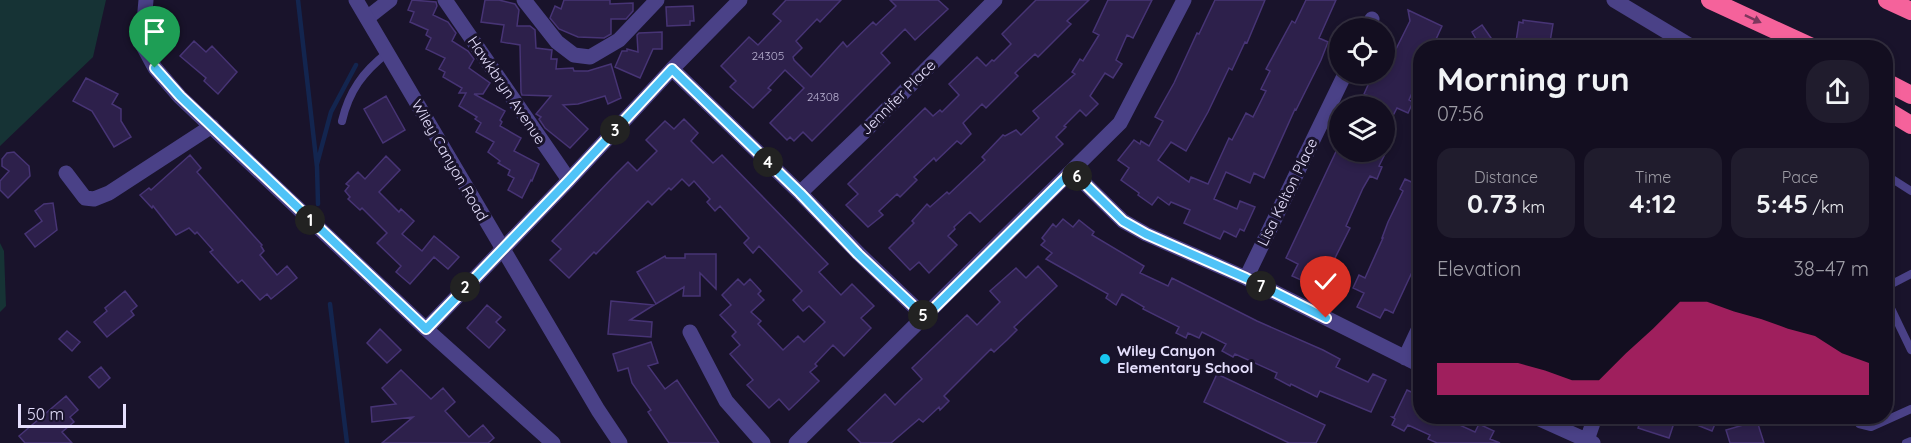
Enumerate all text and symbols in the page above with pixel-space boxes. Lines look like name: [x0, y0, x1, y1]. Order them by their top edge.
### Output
pin: [129, 6, 180, 68]
icon: arrive: [138, 15, 171, 48]
one-way arrow: [1744, 15, 1761, 24]
map controls: [1329, 18, 1395, 162]
button: locate: [1329, 18, 1395, 84]
street label: Hawkbryn Avenue: [464, 32, 550, 148]
house number: 24305: [752, 48, 784, 63]
street label: Jennifer Place: [856, 55, 940, 139]
text: Morning run: [1437, 58, 1630, 99]
button: share: [1806, 60, 1869, 123]
house number: 24308: [807, 89, 839, 104]
street label: Wiley Canyon Road: [408, 96, 492, 224]
button: layers: [1329, 96, 1395, 162]
text: 07:56: [1437, 101, 1483, 126]
pin: 3: [600, 115, 630, 145]
text: 3: [611, 120, 619, 140]
street label: Lisa Kelton Place: [1253, 135, 1321, 249]
pin: 4: [753, 147, 783, 177]
text: 4: [763, 152, 773, 172]
pin: 6: [1062, 161, 1092, 191]
text: 6: [1073, 166, 1081, 186]
text: Distance: [1474, 167, 1538, 187]
text: Time: [1635, 167, 1671, 187]
text: Pace: [1782, 167, 1818, 187]
text: 0.73: [1467, 187, 1518, 220]
text: 4:12: [1629, 187, 1677, 220]
text: 5:45: [1756, 187, 1808, 220]
text: km: [1518, 197, 1545, 217]
text: /km: [1808, 197, 1844, 217]
pin: 1: [295, 205, 325, 235]
text: 1: [307, 210, 313, 230]
pin: [1300, 256, 1351, 318]
text: Elevation: [1437, 256, 1521, 281]
text: 38–47 m: [1794, 256, 1869, 281]
icon: check: [1309, 265, 1342, 298]
pin: 7: [1246, 271, 1276, 301]
pin: 2: [450, 272, 480, 302]
text: 7: [1257, 276, 1265, 296]
text: 2: [460, 277, 470, 297]
pin: 5: [908, 300, 938, 330]
text: 5: [918, 305, 928, 325]
place label: Wiley Canyon Elementary School: [1117, 341, 1253, 377]
marker: Wiley Canyon Elementary School: [1098, 352, 1112, 366]
scale bar: [18, 401, 126, 428]
text: 50 m: [27, 404, 64, 424]

